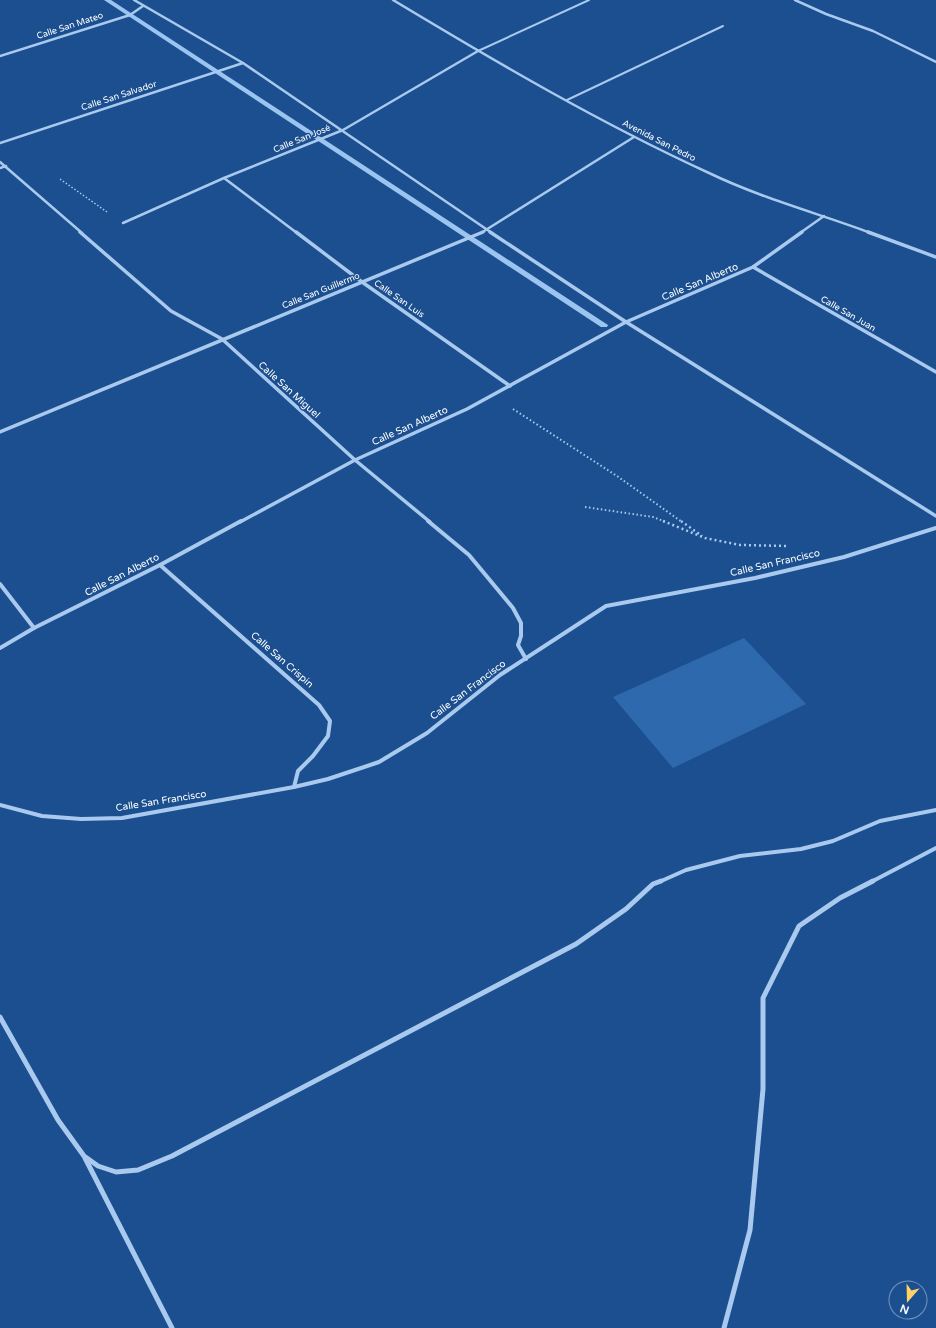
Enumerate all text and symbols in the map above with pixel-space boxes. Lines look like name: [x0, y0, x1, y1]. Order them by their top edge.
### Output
street label: Calle San Mateo: [35, 10, 105, 42]
street label: Calle San Salvador: [80, 78, 159, 113]
street label: Avenida San Pedro: [620, 118, 698, 164]
street label: Calle San José: [272, 123, 332, 155]
street label: Calle San Alberto: [660, 260, 740, 304]
street label: Calle San Guillermo: [280, 270, 362, 312]
street label: Calle San Luis: [372, 278, 426, 320]
street label: Calle San Juan: [818, 294, 878, 334]
street label: Calle San Miguel: [256, 359, 322, 421]
street label: Calle San Alberto: [370, 404, 450, 448]
street label: Calle San Francisco: [729, 547, 821, 579]
street label: Calle San Alberto: [83, 551, 161, 599]
street label: Calle San Crispin: [248, 630, 316, 690]
street label: Calle San Francisco: [428, 658, 508, 722]
street label: Calle San Francisco: [115, 788, 207, 814]
north arrow: [888, 1280, 928, 1320]
text: N: [898, 1301, 911, 1317]

